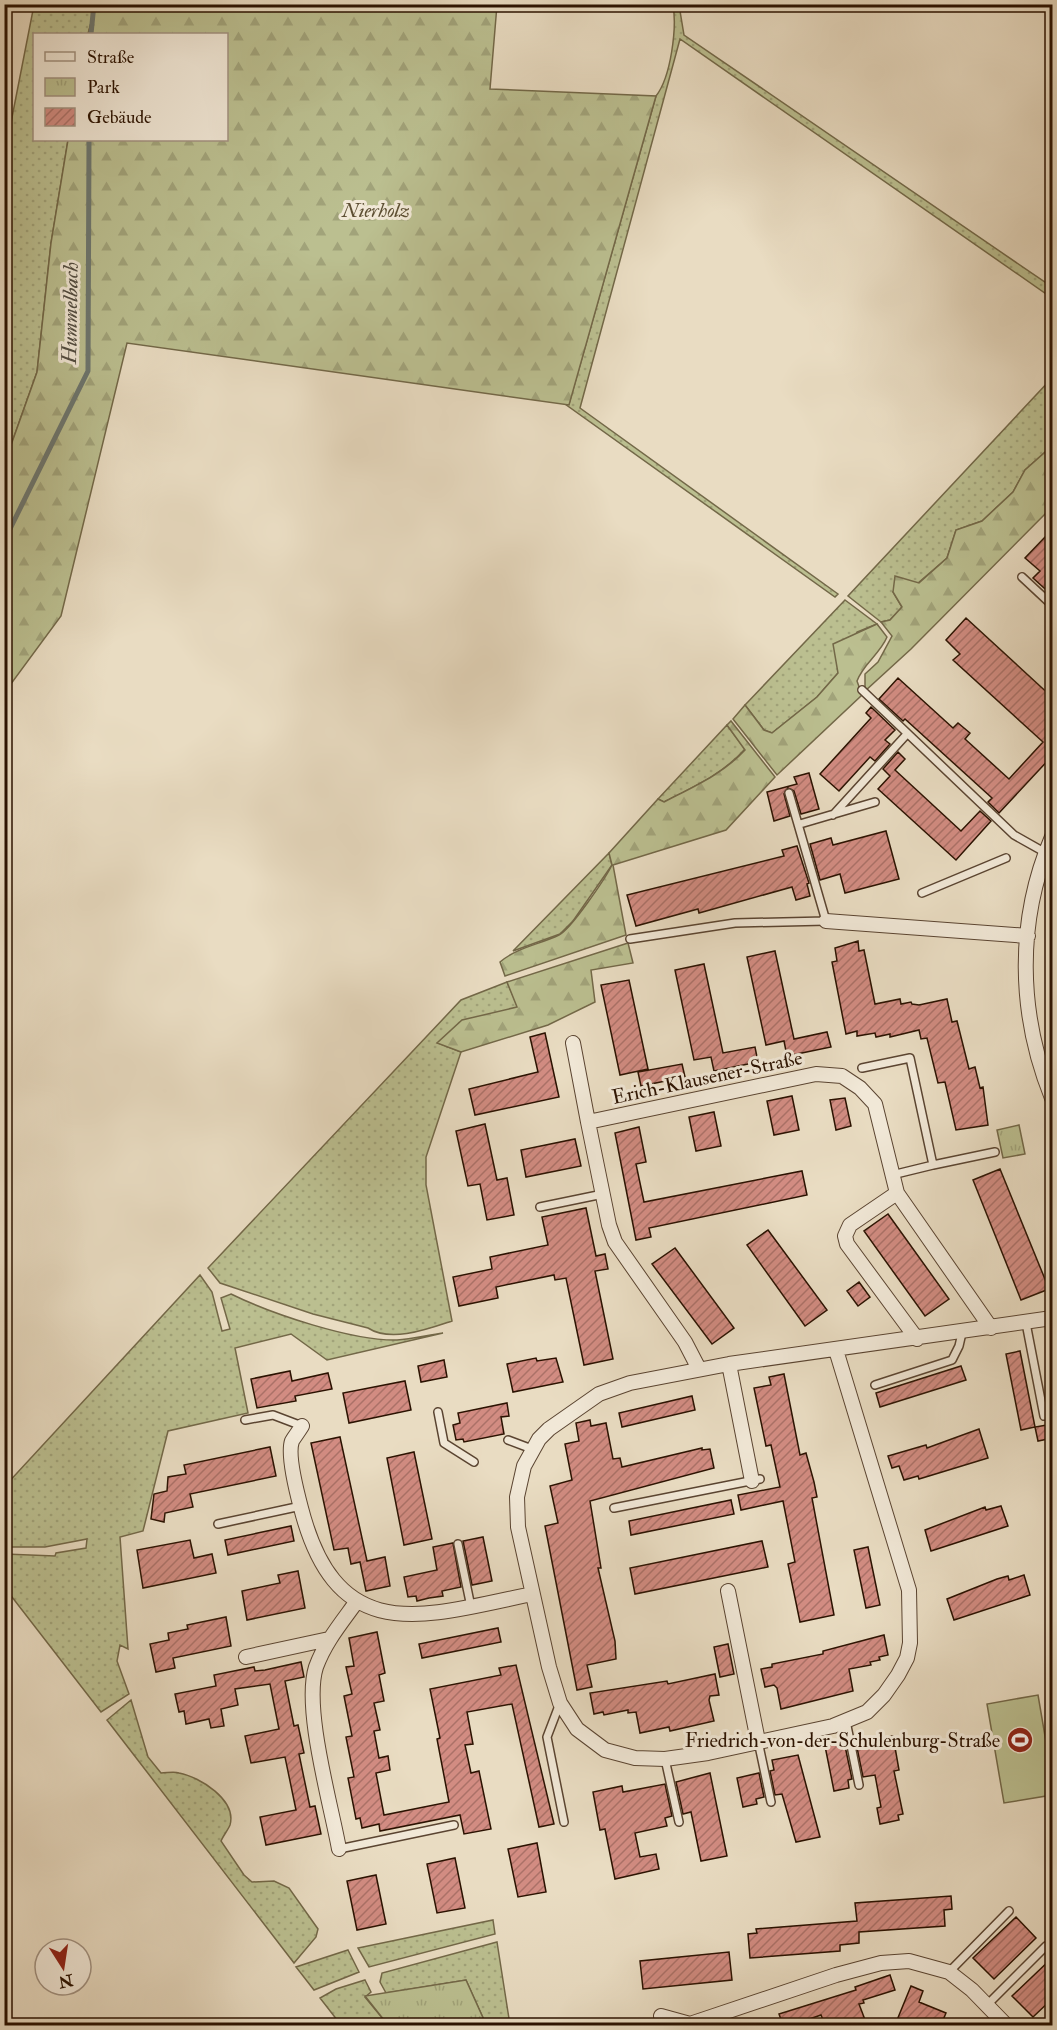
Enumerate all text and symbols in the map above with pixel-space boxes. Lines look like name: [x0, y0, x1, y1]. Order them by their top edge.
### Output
legend: [33, 33, 228, 141]
text: Straße: [87, 46, 135, 69]
text: Park: [87, 76, 120, 99]
text: Gebäude: [87, 106, 152, 129]
park label: Nierholz: [341, 198, 410, 223]
water label: Hummelbach: [56, 262, 85, 365]
street label: Erich-Klausener-Straße: [610, 1045, 805, 1110]
sports icon: Friedrich-von-der-Schulenburg-Straße: [1005, 1725, 1035, 1755]
place label: Friedrich-von-der-Schulenburg-Straße: [685, 1728, 1000, 1753]
north arrow: [33, 1937, 93, 1997]
text: N: [56, 1969, 76, 1992]

